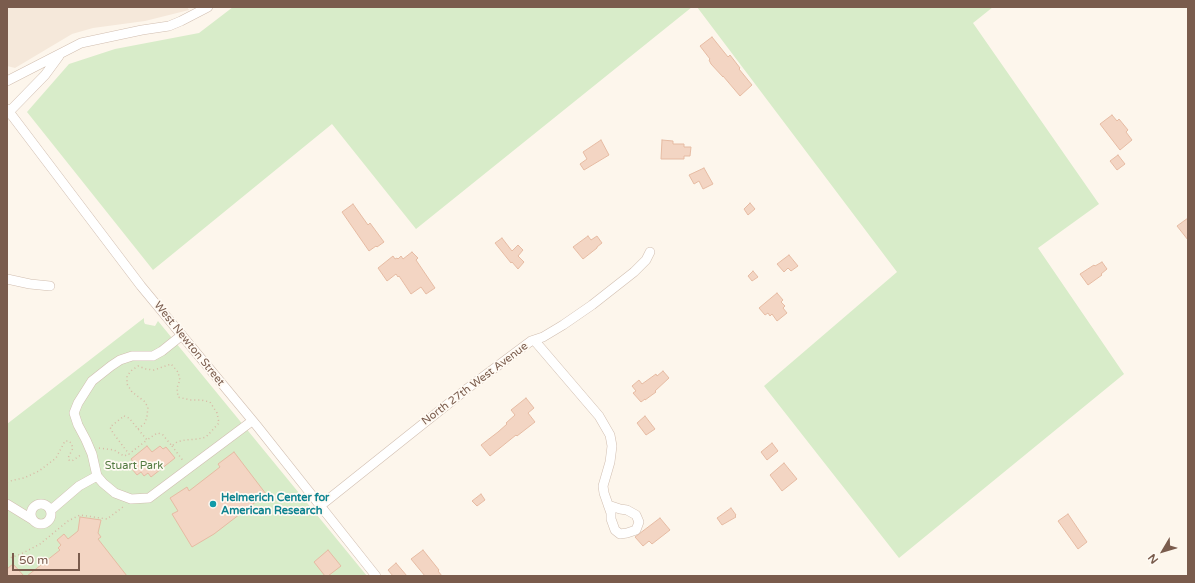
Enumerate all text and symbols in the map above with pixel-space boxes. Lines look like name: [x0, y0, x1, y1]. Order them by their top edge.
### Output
street label: West Newton Street: [151, 299, 227, 389]
street label: North 27th West Avenue: [419, 340, 531, 428]
park label: Stuart Park: [105, 459, 163, 473]
place label: Helmerich Center for American Research: [221, 491, 329, 517]
marker: Helmerich Center for American Research: [208, 499, 218, 509]
north arrow: [1143, 531, 1183, 571]
scale bar: [14, 545, 82, 571]
text: N: [1145, 551, 1161, 566]
text: 50 m: [19, 553, 48, 567]

